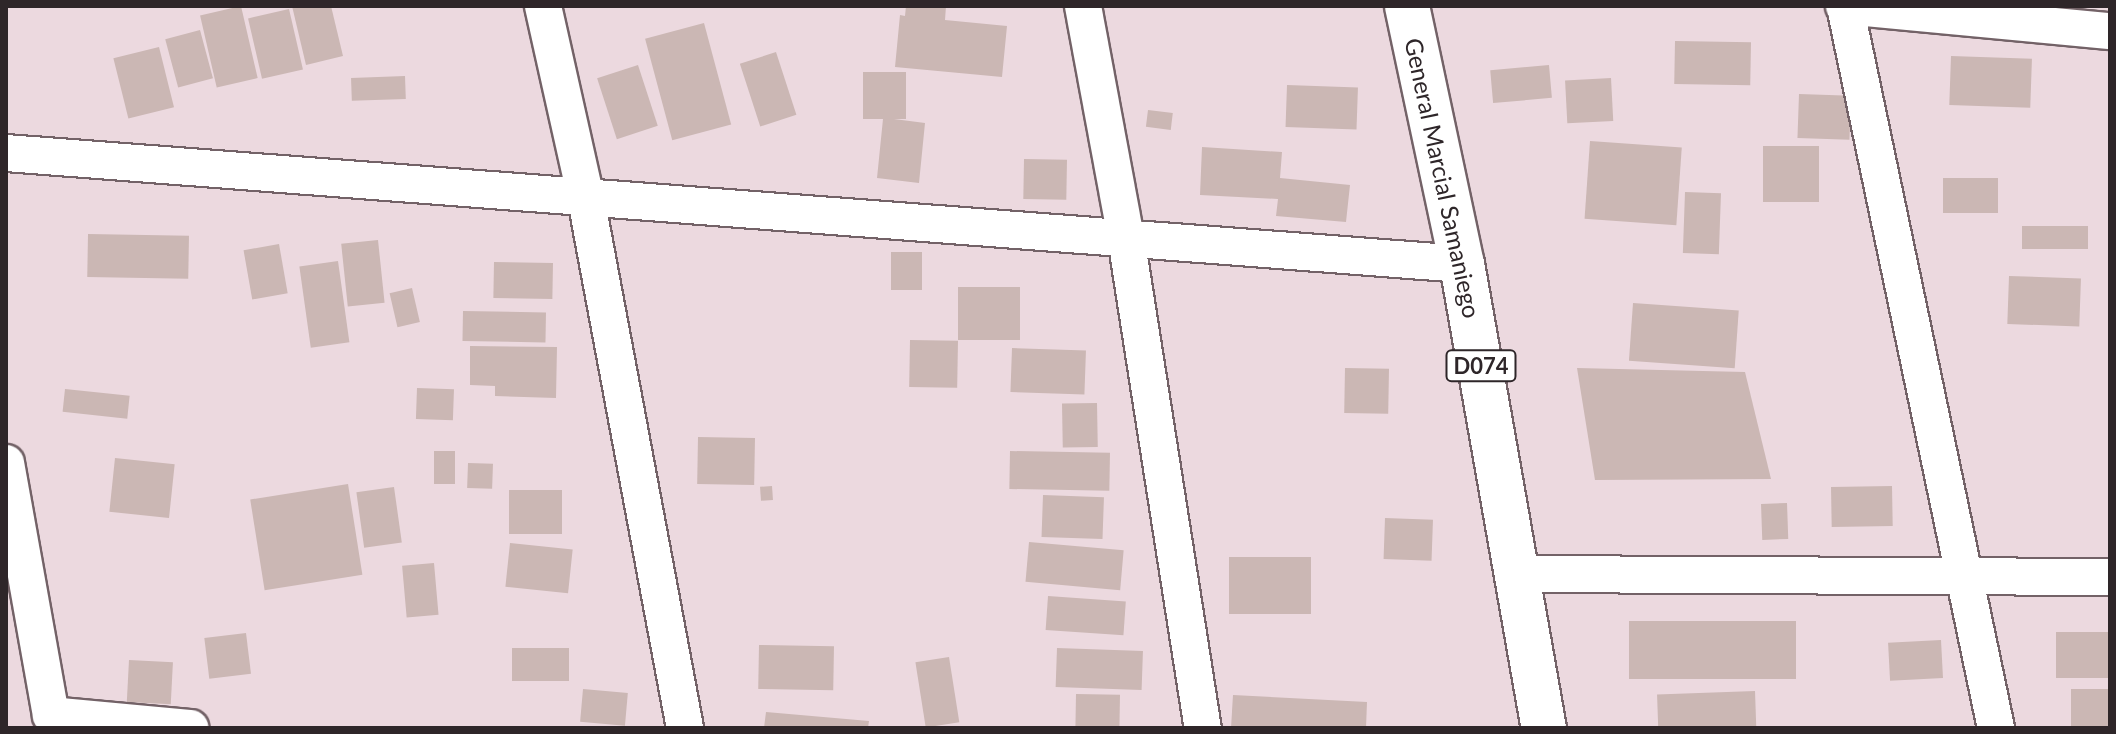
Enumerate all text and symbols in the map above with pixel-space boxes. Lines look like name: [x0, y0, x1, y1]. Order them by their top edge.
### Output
street label: General Marcial Samaniego: [1399, 35, 1487, 321]
road number: D074: [1445, 348, 1517, 384]

